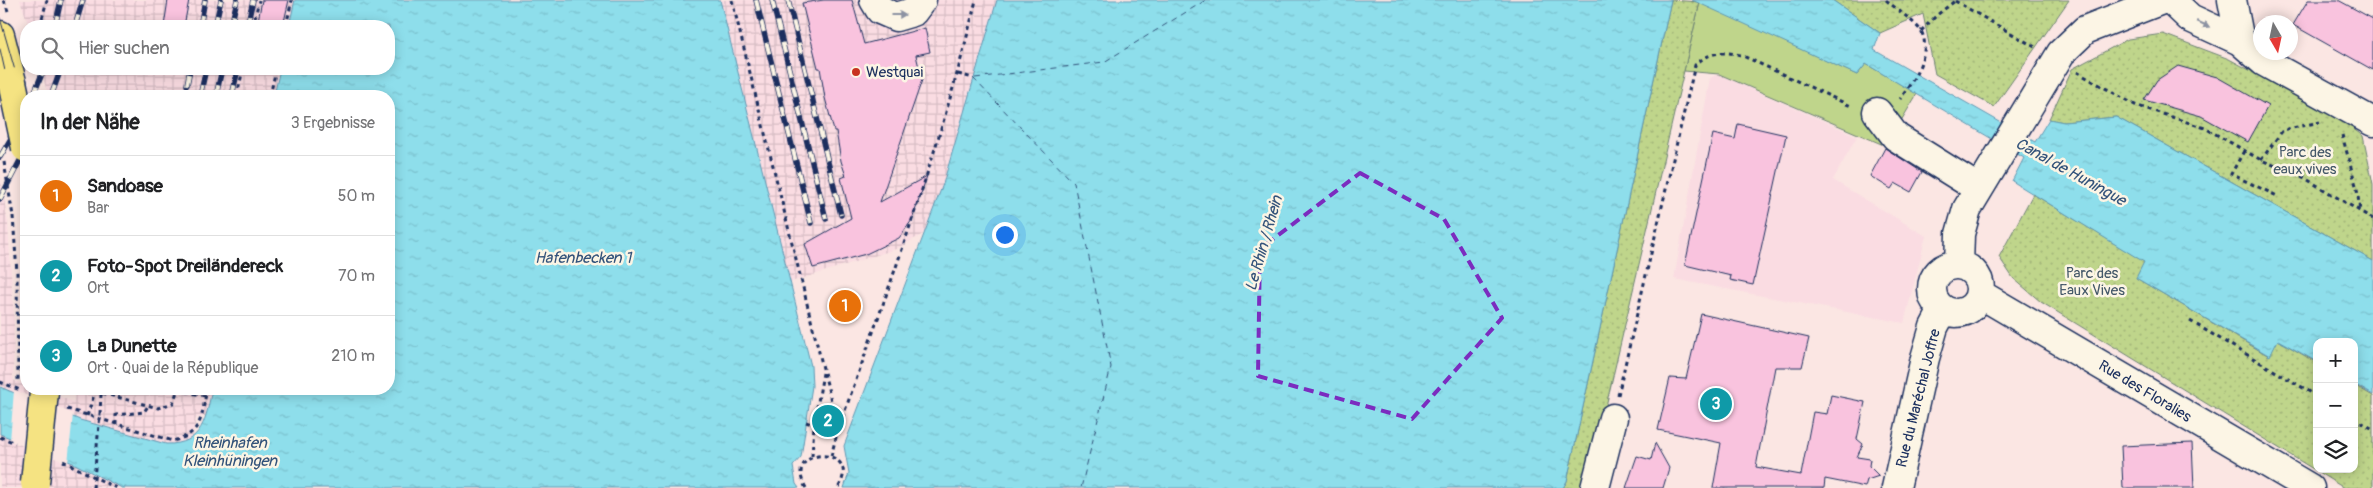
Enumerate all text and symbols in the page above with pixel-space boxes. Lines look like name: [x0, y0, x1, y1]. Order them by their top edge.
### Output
one-way arrow: [890, 11, 906, 19]
north arrow: [2253, 15, 2298, 60]
search box: [20, 20, 395, 75]
one-way arrow: [2196, 20, 2210, 28]
icon: search: [38, 34, 66, 62]
text: Hier suchen: [78, 36, 170, 60]
place label: Westquai: [866, 63, 923, 82]
marker: Westquai: [850, 66, 862, 78]
text: In der Nähe: [40, 109, 140, 136]
text: 3 Ergebnisse: [291, 113, 375, 133]
water label: Canal de Huningue: [2012, 133, 2131, 211]
park label: Parc des eaux vives: [2273, 143, 2337, 179]
text: Sandoase: [87, 174, 163, 198]
text: 1: [53, 186, 59, 206]
text: 50 m: [338, 186, 375, 206]
water label: Le Rhin / Rhein: [1241, 192, 1287, 293]
text: Bar: [87, 198, 109, 218]
your location: [992, 222, 1018, 248]
water label: Hafenbecken 1: [535, 248, 633, 268]
text: Foto-Spot Dreiländereck: [87, 254, 283, 278]
park label: Parc des Eaux Vives: [2059, 264, 2125, 300]
text: 2: [52, 266, 60, 286]
text: 70 m: [338, 266, 375, 286]
text: Ort: [87, 278, 109, 298]
pin: 1: [829, 287, 861, 325]
street label: Rue du Maréchal Joffre: [1892, 326, 1945, 469]
text: La Dunette: [87, 334, 177, 358]
map controls: [2313, 338, 2358, 473]
button: +: [2313, 338, 2358, 383]
text: 3: [52, 346, 60, 366]
text: 210 m: [331, 346, 375, 366]
street label: Rue des Floralies: [2095, 356, 2195, 427]
text: Ort · Quai de la République: [87, 358, 258, 378]
button: −: [2313, 383, 2358, 428]
pin: 3: [1700, 385, 1732, 423]
pin: 2: [812, 402, 844, 440]
button: layers: [2313, 428, 2358, 473]
water label: Rheinhafen Kleinhüningen: [183, 433, 278, 471]

